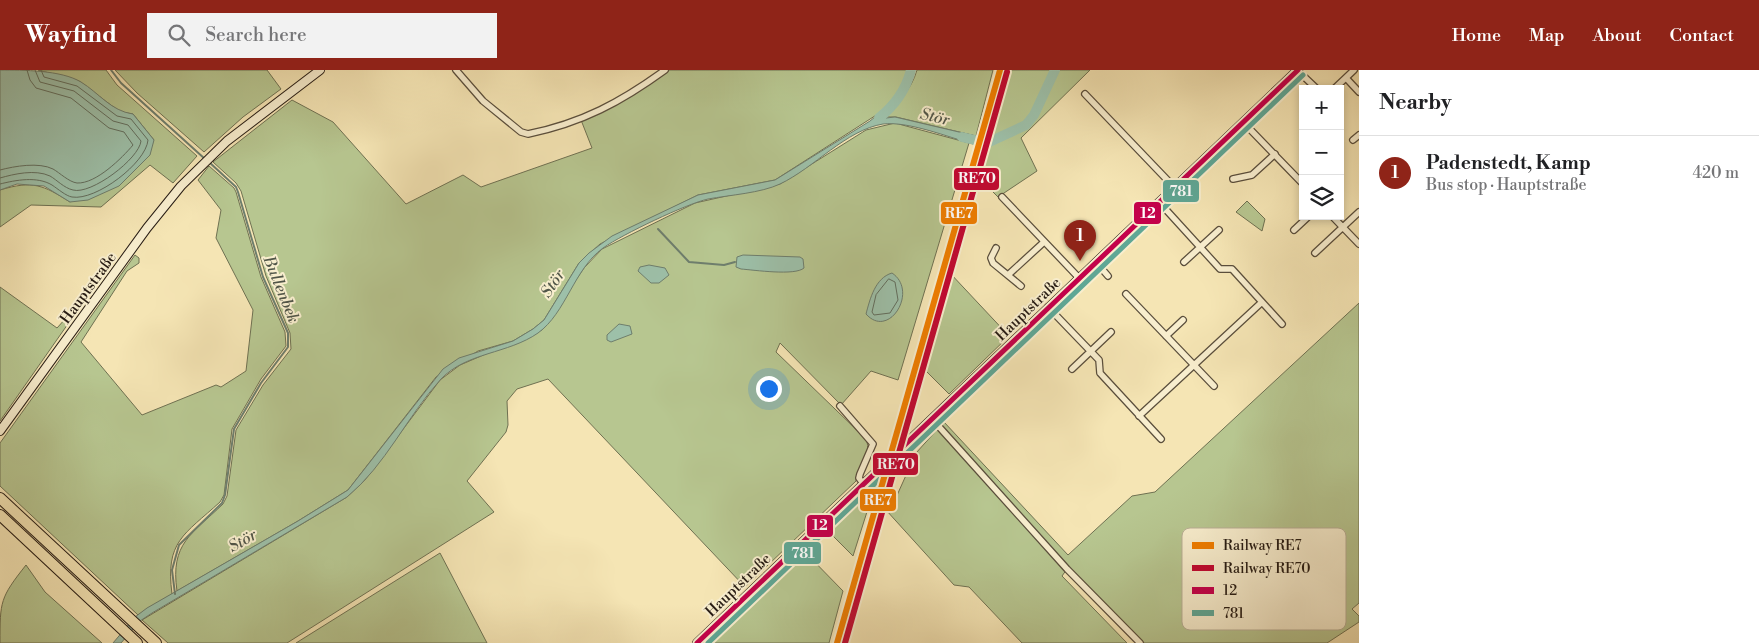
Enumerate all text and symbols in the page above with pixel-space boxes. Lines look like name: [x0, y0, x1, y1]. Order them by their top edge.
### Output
search box: [147, 13, 497, 58]
text: Wayfind: [25, 20, 117, 50]
icon: search: [165, 21, 193, 49]
text: Search here: [205, 23, 307, 47]
text: Home: [1452, 24, 1501, 47]
text: Map: [1529, 24, 1565, 47]
text: About: [1593, 24, 1642, 47]
text: Contact: [1670, 24, 1734, 47]
map controls: [1299, 85, 1344, 220]
button: +: [1299, 85, 1344, 130]
text: Nearby: [1379, 90, 1452, 116]
water label: Stör: [918, 104, 953, 130]
button: −: [1299, 130, 1344, 175]
text: Padenstedt, Kamp: [1426, 151, 1591, 175]
text: 1: [1391, 163, 1399, 183]
text: 420 m: [1692, 163, 1739, 183]
line badge: RE70: [953, 167, 1000, 191]
text: RE70: [958, 170, 996, 188]
button: layers: [1299, 175, 1344, 220]
text: Bus stop · Hauptstraße: [1426, 175, 1587, 195]
line badge: 781: [1162, 179, 1200, 203]
text: 781: [1169, 183, 1193, 201]
line badge: RE7: [940, 201, 978, 225]
line badge: 12: [1133, 201, 1162, 225]
text: RE7: [945, 205, 974, 223]
text: 12: [1140, 205, 1156, 223]
pin: 1: [1064, 220, 1096, 261]
street label: Hauptstraße: [56, 249, 121, 328]
water label: Bullenbek: [258, 252, 304, 326]
water label: Stör: [536, 265, 570, 301]
street label: Hauptstraße: [991, 273, 1065, 345]
your location: [756, 376, 782, 402]
line badge: RE70: [872, 452, 919, 476]
text: RE70: [877, 456, 915, 474]
line badge: RE7: [859, 488, 897, 512]
text: RE7: [864, 492, 893, 510]
line badge: 12: [806, 514, 834, 538]
text: 12: [812, 517, 828, 535]
water label: Stör: [225, 524, 261, 557]
legend: [1182, 528, 1346, 630]
text: Railway RE7: [1223, 537, 1302, 555]
line badge: 781: [783, 541, 822, 565]
text: 781: [791, 545, 815, 563]
street label: Hauptstraße: [701, 549, 775, 621]
text: Railway RE70: [1223, 560, 1311, 578]
text: 12: [1223, 582, 1237, 600]
text: 781: [1223, 605, 1244, 623]

